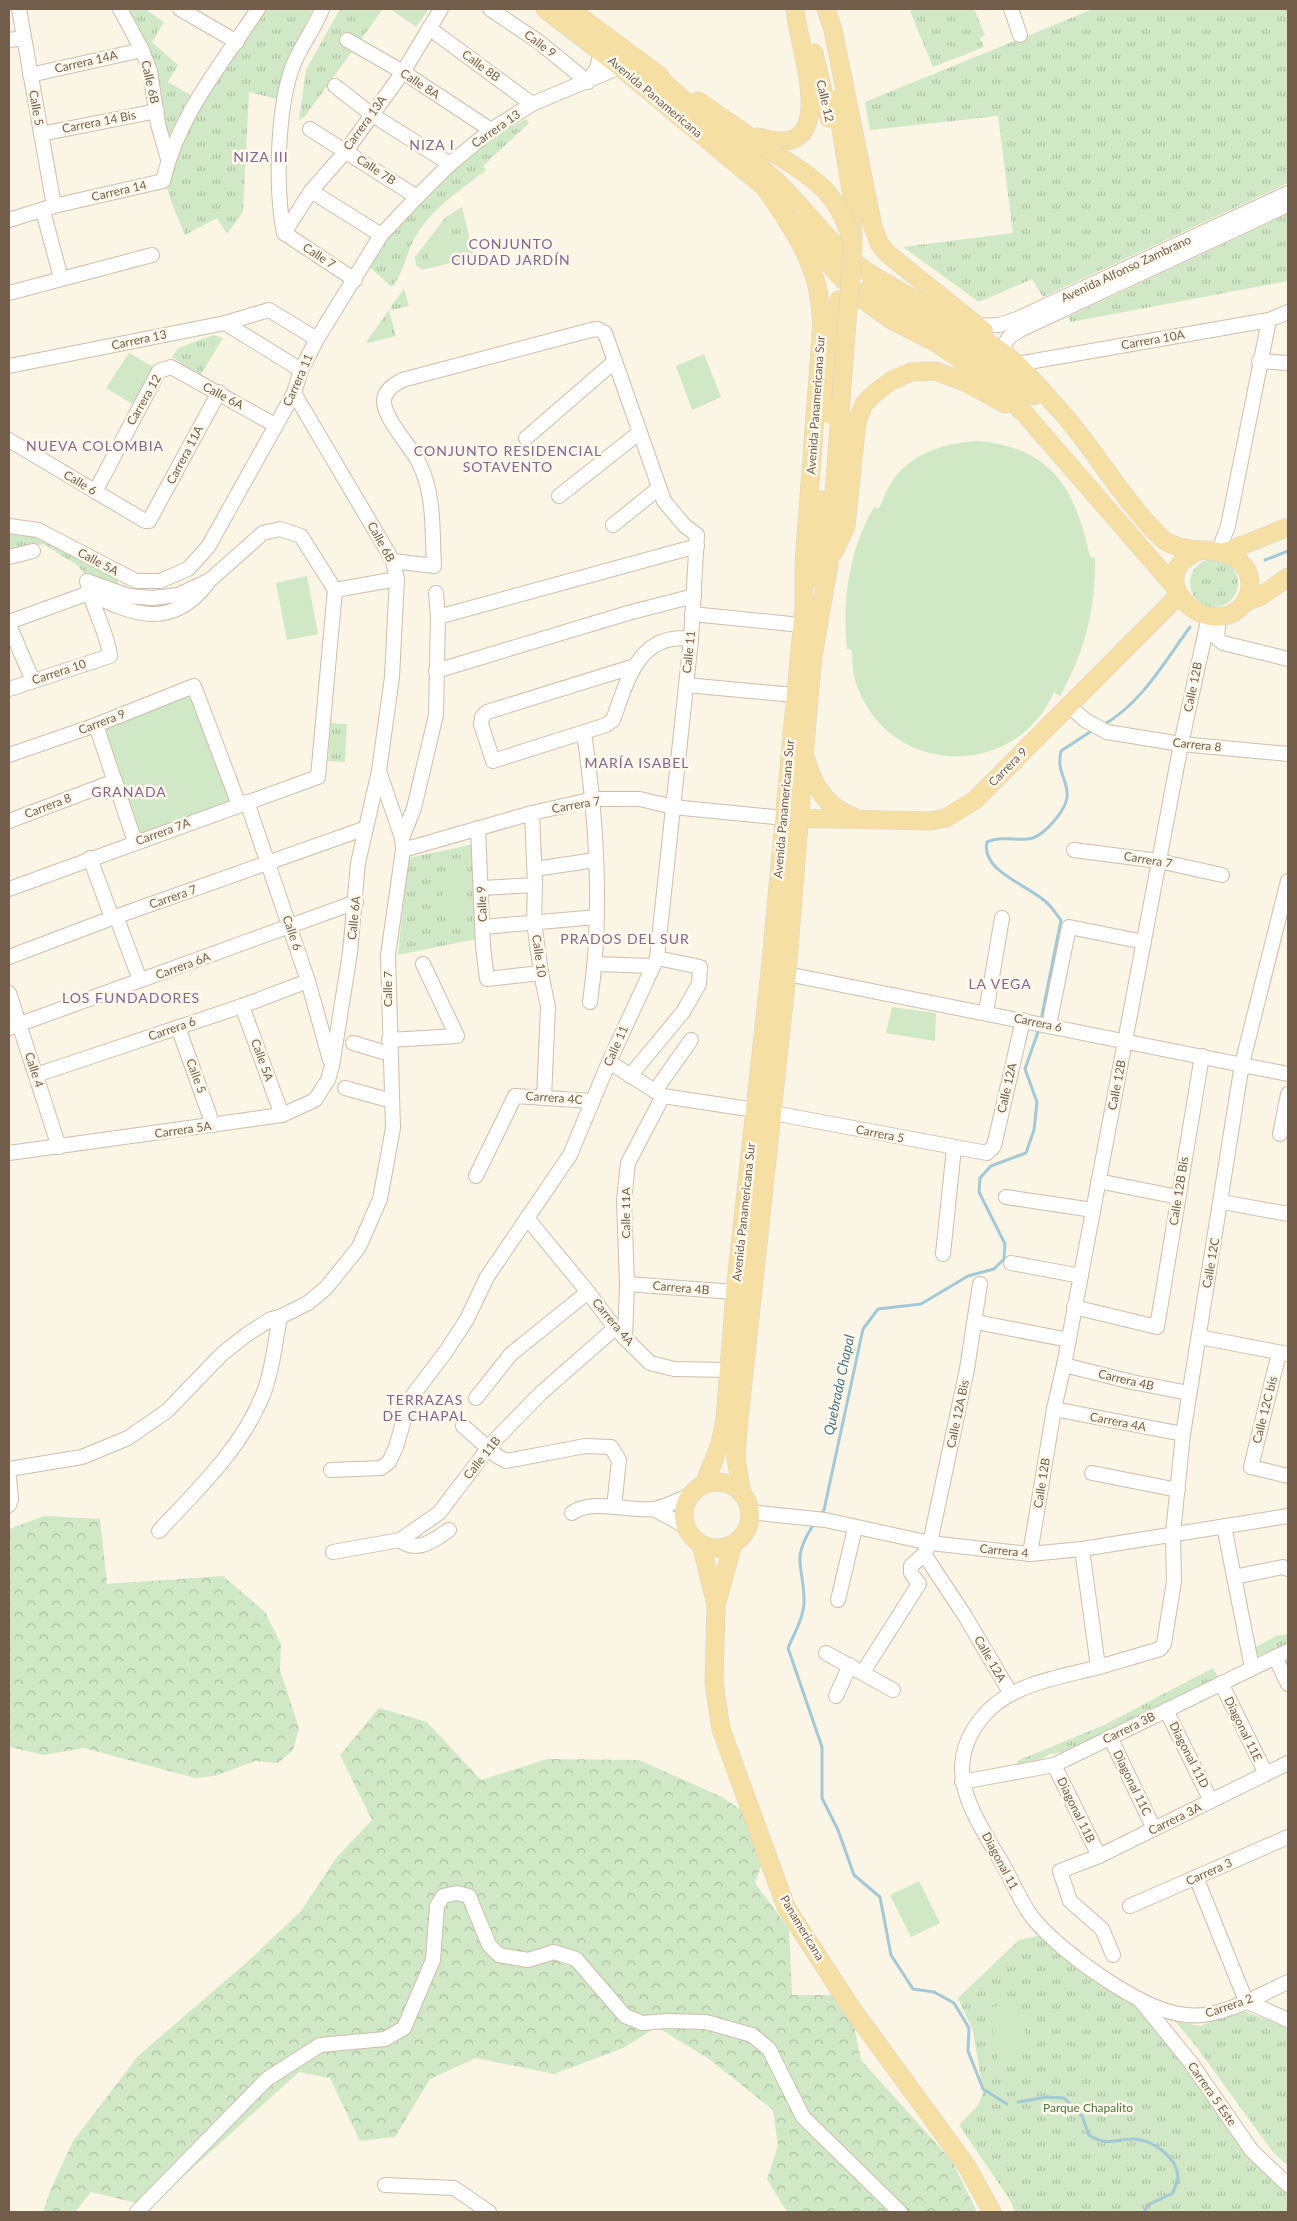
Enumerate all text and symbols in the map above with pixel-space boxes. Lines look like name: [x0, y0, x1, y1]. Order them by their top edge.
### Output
street label: Calle 9: [521, 27, 559, 60]
street label: Carrera 14A: [53, 47, 120, 76]
street label: Calle 8B: [459, 47, 504, 85]
street label: Avenida Panamericana: [605, 53, 706, 141]
street label: Calle 6B: [138, 59, 163, 105]
street label: Calle 8A: [398, 65, 444, 102]
street label: Calle 12: [813, 78, 838, 124]
street label: Calle 5: [26, 89, 47, 127]
street label: Carrera 13A: [340, 92, 390, 153]
street label: Carrera 13: [468, 106, 523, 151]
street label: Carrera 14 Bis: [61, 107, 137, 136]
district label: NIZA I: [409, 136, 455, 153]
district label: NIZA III: [233, 148, 289, 165]
street label: Calle 7B: [354, 151, 399, 188]
street label: Carrera 14: [90, 177, 148, 204]
street label: Avenida Alfonso Zambrano: [1058, 232, 1193, 305]
district label: CONJUNTO CIUDAD JARDÍN: [451, 235, 571, 268]
street label: Calle 7: [300, 239, 338, 272]
street label: Carrera 13: [110, 326, 168, 353]
street label: Carrera 10A: [1120, 326, 1187, 352]
street label: Avenida Panamericana Sur: [803, 334, 828, 475]
street label: Carrera 11: [279, 351, 316, 408]
street label: Carrera 12: [123, 372, 164, 428]
street label: Calle 6A: [200, 379, 247, 413]
street label: Carrera 11A: [163, 422, 207, 487]
district label: NUEVA COLOMBIA: [26, 437, 164, 454]
district label: CONJUNTO RESIDENCIAL SOTAVENTO: [414, 442, 602, 475]
street label: Calle 6: [61, 467, 100, 498]
street label: Calle 6B: [364, 519, 399, 565]
street label: Calle 5A: [75, 545, 122, 579]
street label: Calle 11: [679, 630, 698, 674]
street label: Carrera 10: [30, 656, 88, 687]
street label: Calle 12B: [1180, 660, 1205, 713]
street label: Carrera 9: [76, 706, 127, 737]
street label: Carrera 8: [1172, 734, 1222, 755]
street label: Avenida Panamericana Sur: [770, 738, 797, 879]
street label: Carrera 9: [985, 744, 1030, 789]
district label: MARÍA ISABEL: [585, 754, 689, 771]
district label: GRANADA: [91, 783, 167, 800]
street label: Carrera 8: [22, 790, 73, 821]
street label: Carrera 7: [550, 793, 601, 816]
street label: Carrera 7A: [133, 814, 193, 848]
street label: Carrera 7: [1123, 848, 1174, 871]
street label: Carrera 7: [147, 881, 199, 912]
street label: Calle 9: [473, 886, 490, 922]
street label: Calle 6A: [344, 894, 363, 941]
street label: Calle 6: [280, 913, 305, 952]
district label: PRADOS DEL SUR: [560, 930, 690, 947]
street label: Calle 10: [529, 934, 550, 978]
street label: Carrera 6A: [153, 948, 213, 982]
street label: Calle 7: [380, 971, 395, 1007]
district label: LA VEGA: [968, 975, 1032, 992]
district label: LOS FUNDADORES: [62, 989, 200, 1006]
street label: Carrera 6: [1013, 1010, 1064, 1035]
street label: Carrera 6: [146, 1013, 198, 1044]
street label: Calle 11: [600, 1023, 631, 1068]
street label: Calle 5A: [248, 1037, 277, 1084]
street label: Calle 4: [22, 1050, 47, 1089]
street label: Calle 5: [183, 1056, 210, 1095]
street label: Calle 12B: [1104, 1058, 1129, 1111]
street label: Calle 12A: [993, 1060, 1020, 1114]
street label: Carrera 4C: [525, 1088, 583, 1107]
street label: Carrera 5A: [154, 1118, 213, 1141]
street label: Carrera 5: [855, 1121, 906, 1146]
street label: Avenida Panamericana Sur: [729, 1141, 758, 1282]
street label: Calle 12B Bis: [1166, 1155, 1191, 1226]
street label: Calle 11A: [618, 1187, 633, 1239]
street label: Calle 12C: [1199, 1236, 1222, 1289]
street label: Carrera 4B: [652, 1278, 710, 1297]
street label: Carrera 4A: [589, 1295, 638, 1349]
water label: Quebrada Chapal: [820, 1333, 857, 1437]
street label: Carrera 4B: [1097, 1366, 1156, 1393]
street label: Calle 12C bis: [1249, 1375, 1280, 1445]
street label: Calle 12A Bis: [943, 1378, 972, 1449]
district label: TERRAZAS DE CHAPAL: [382, 1391, 468, 1424]
street label: Carrera 4A: [1089, 1409, 1148, 1434]
street label: Calle 11B: [460, 1433, 504, 1482]
street label: Calle 12B: [1030, 1456, 1053, 1509]
street label: Carrera 4: [979, 1540, 1029, 1561]
street label: Calle 12A: [971, 1633, 1010, 1685]
street label: Diagonal 11E: [1221, 1694, 1266, 1764]
street label: Carrera 3B: [1100, 1708, 1158, 1747]
street label: Diagonal 11D: [1166, 1719, 1213, 1790]
street label: Diagonal 11C: [1110, 1747, 1155, 1818]
street label: Diagonal 11B: [1054, 1775, 1099, 1845]
street label: Carrera 3A: [1146, 1799, 1205, 1838]
street label: Diagonal 11: [979, 1829, 1022, 1892]
street label: Carrera 3: [1183, 1855, 1234, 1888]
street label: Panamericana: [777, 1892, 828, 1963]
street label: Carrera 2: [1203, 1990, 1255, 2021]
street label: Carrera 5 Este: [1185, 2059, 1240, 2129]
park label: Parque Chapalito: [1043, 2100, 1133, 2115]

